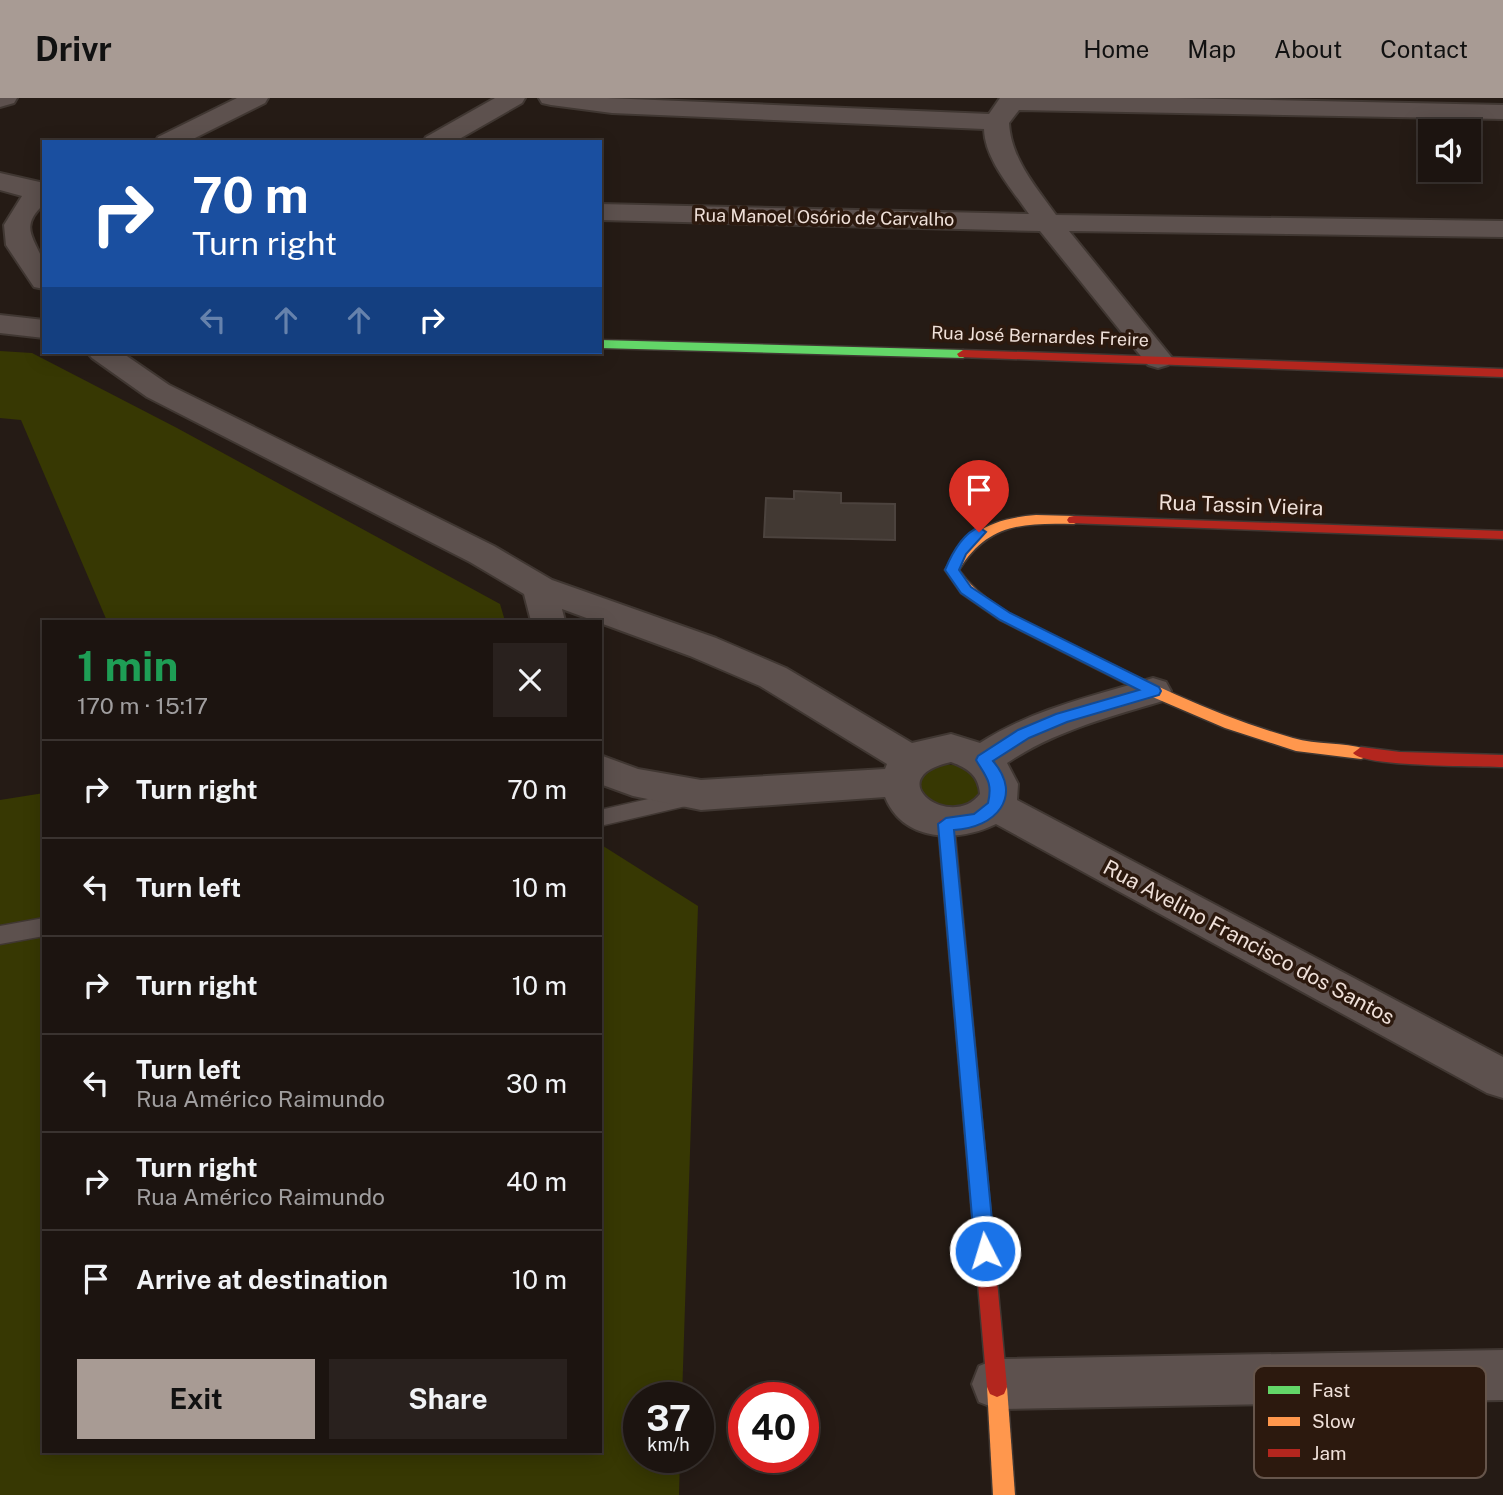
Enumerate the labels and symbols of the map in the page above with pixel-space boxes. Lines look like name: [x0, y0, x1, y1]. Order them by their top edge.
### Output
street label: Rua Manoel Osório de Carvalho: [693, 204, 955, 230]
street label: Rua José Bernardes Freire: [931, 322, 1149, 350]
pin: [949, 460, 1009, 532]
street label: Rua Tassin Vieira: [1158, 490, 1324, 520]
street label: Rua Avelino Francisco dos Santos: [1099, 854, 1399, 1030]
position arrow: [948, 1214, 1022, 1288]
legend: [1254, 1366, 1486, 1478]
text: Fast: [1312, 1379, 1350, 1401]
speed limit sign: 40: [728, 1382, 819, 1473]
text: Slow: [1312, 1410, 1356, 1432]
text: Jam: [1312, 1442, 1346, 1464]

